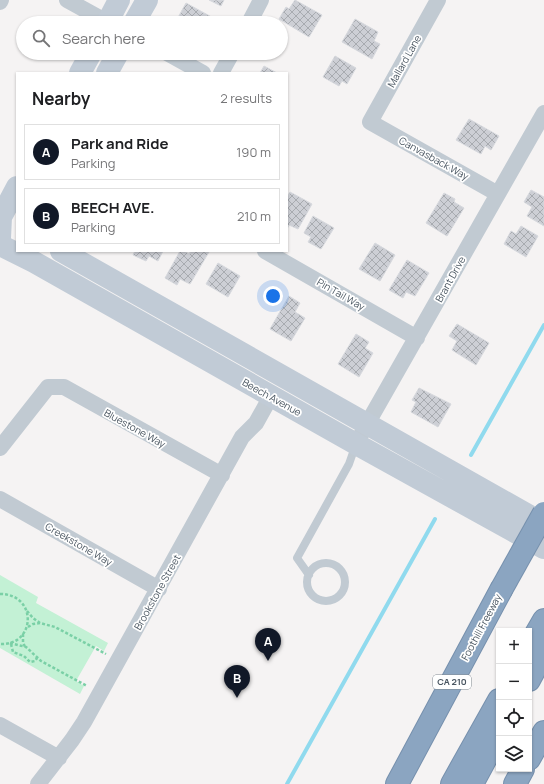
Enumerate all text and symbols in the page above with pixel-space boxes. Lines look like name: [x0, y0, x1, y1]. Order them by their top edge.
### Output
search box: [16, 16, 288, 60]
icon: search: [30, 27, 52, 49]
text: Search here: [62, 28, 145, 49]
street label: Mallard Lane: [384, 32, 424, 90]
text: Nearby: [32, 87, 90, 110]
text: 2 results: [220, 89, 272, 107]
text: Park and Ride: [71, 133, 169, 154]
street label: Canvasback Way: [397, 133, 472, 183]
text: A: [42, 143, 50, 161]
text: 190 m: [236, 143, 271, 161]
text: Parking: [71, 154, 115, 172]
text: BEECH AVE.: [71, 197, 154, 218]
text: B: [42, 207, 50, 225]
text: 210 m: [237, 207, 271, 225]
text: Parking: [71, 218, 115, 236]
street label: Brant Drive: [432, 253, 468, 304]
street label: Pin Tail Way: [314, 275, 368, 314]
your location: [263, 286, 283, 306]
street label: Beech Avenue: [240, 375, 304, 419]
street label: Bluestone Way: [102, 405, 169, 451]
street label: Creekstone Way: [43, 519, 116, 569]
street label: Brookstone Street: [130, 552, 184, 632]
street label: Foothill Freeway: [458, 591, 505, 663]
pin: A: [255, 628, 281, 661]
map controls: [496, 628, 532, 772]
button: +: [496, 628, 532, 664]
button: −: [496, 664, 532, 700]
pin: B: [224, 665, 250, 698]
road number: CA 210: [433, 675, 471, 689]
button: locate: [496, 700, 532, 736]
button: layers: [496, 736, 532, 772]

